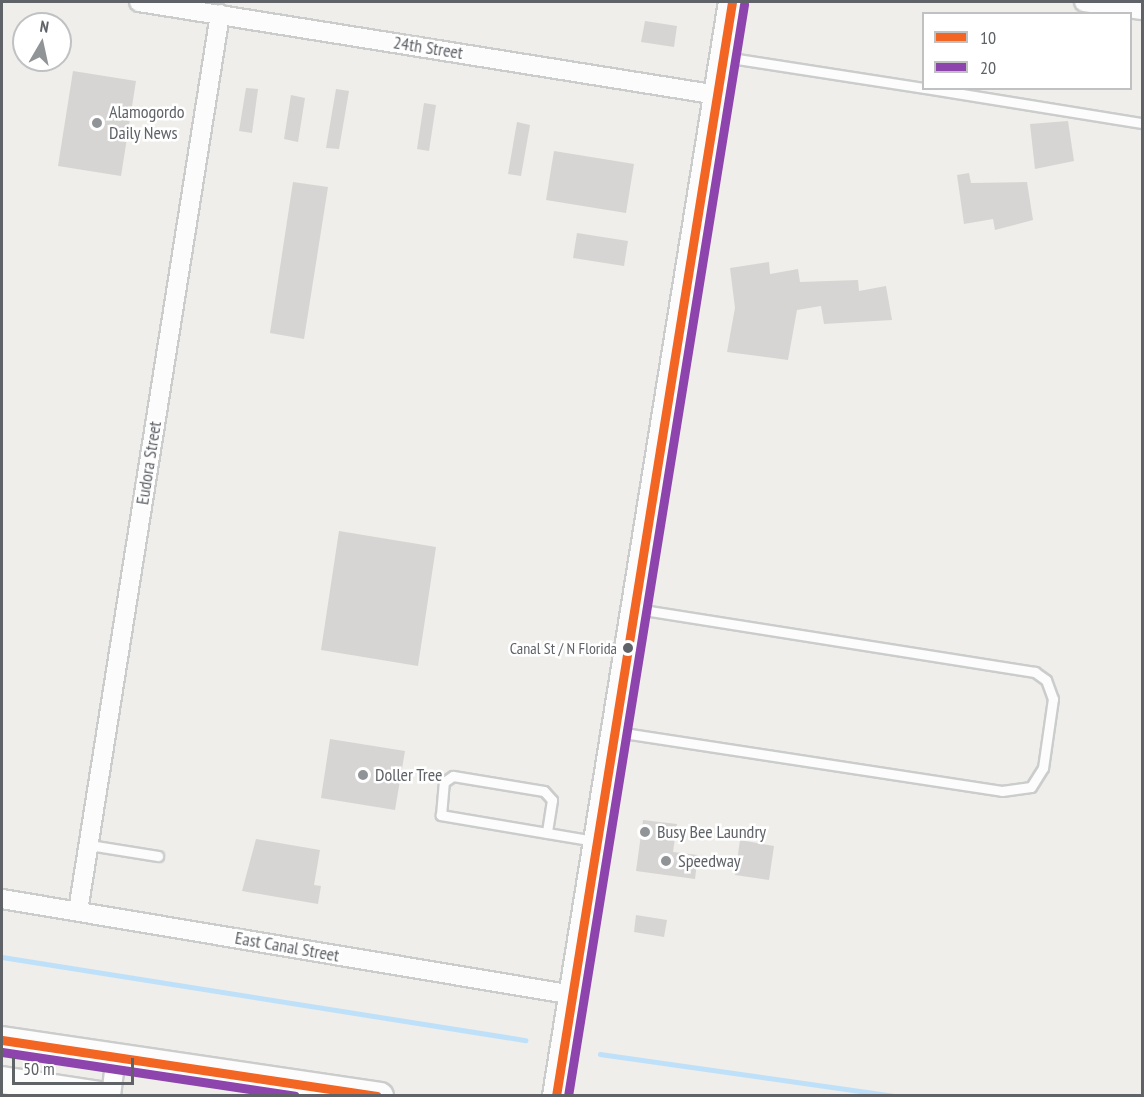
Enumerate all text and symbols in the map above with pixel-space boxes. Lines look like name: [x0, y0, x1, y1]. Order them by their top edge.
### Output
north arrow: [12, 12, 72, 72]
legend: [922, 12, 1132, 90]
text: N: [39, 16, 50, 37]
text: 10: [980, 26, 996, 49]
street label: 24th Street: [392, 32, 464, 64]
text: 20: [980, 56, 996, 79]
place label: Alamogordo Daily News: [109, 102, 184, 144]
marker: Alamogordo Daily News: [90, 116, 104, 130]
street label: Eudora Street: [132, 420, 166, 506]
place label: Canal St / N Florida: [510, 638, 617, 658]
marker: Canal St / N Florida: [622, 642, 634, 654]
place label: Doller Tree: [375, 764, 443, 786]
marker: Doller Tree: [356, 768, 370, 782]
place label: Busy Bee Laundry: [657, 821, 767, 843]
marker: Busy Bee Laundry: [638, 825, 652, 839]
place label: Speedway: [678, 850, 741, 872]
marker: Speedway: [659, 854, 673, 868]
street label: East Canal Street: [233, 927, 341, 967]
scale bar: [15, 1046, 136, 1084]
text: 50 m: [23, 1057, 55, 1080]

